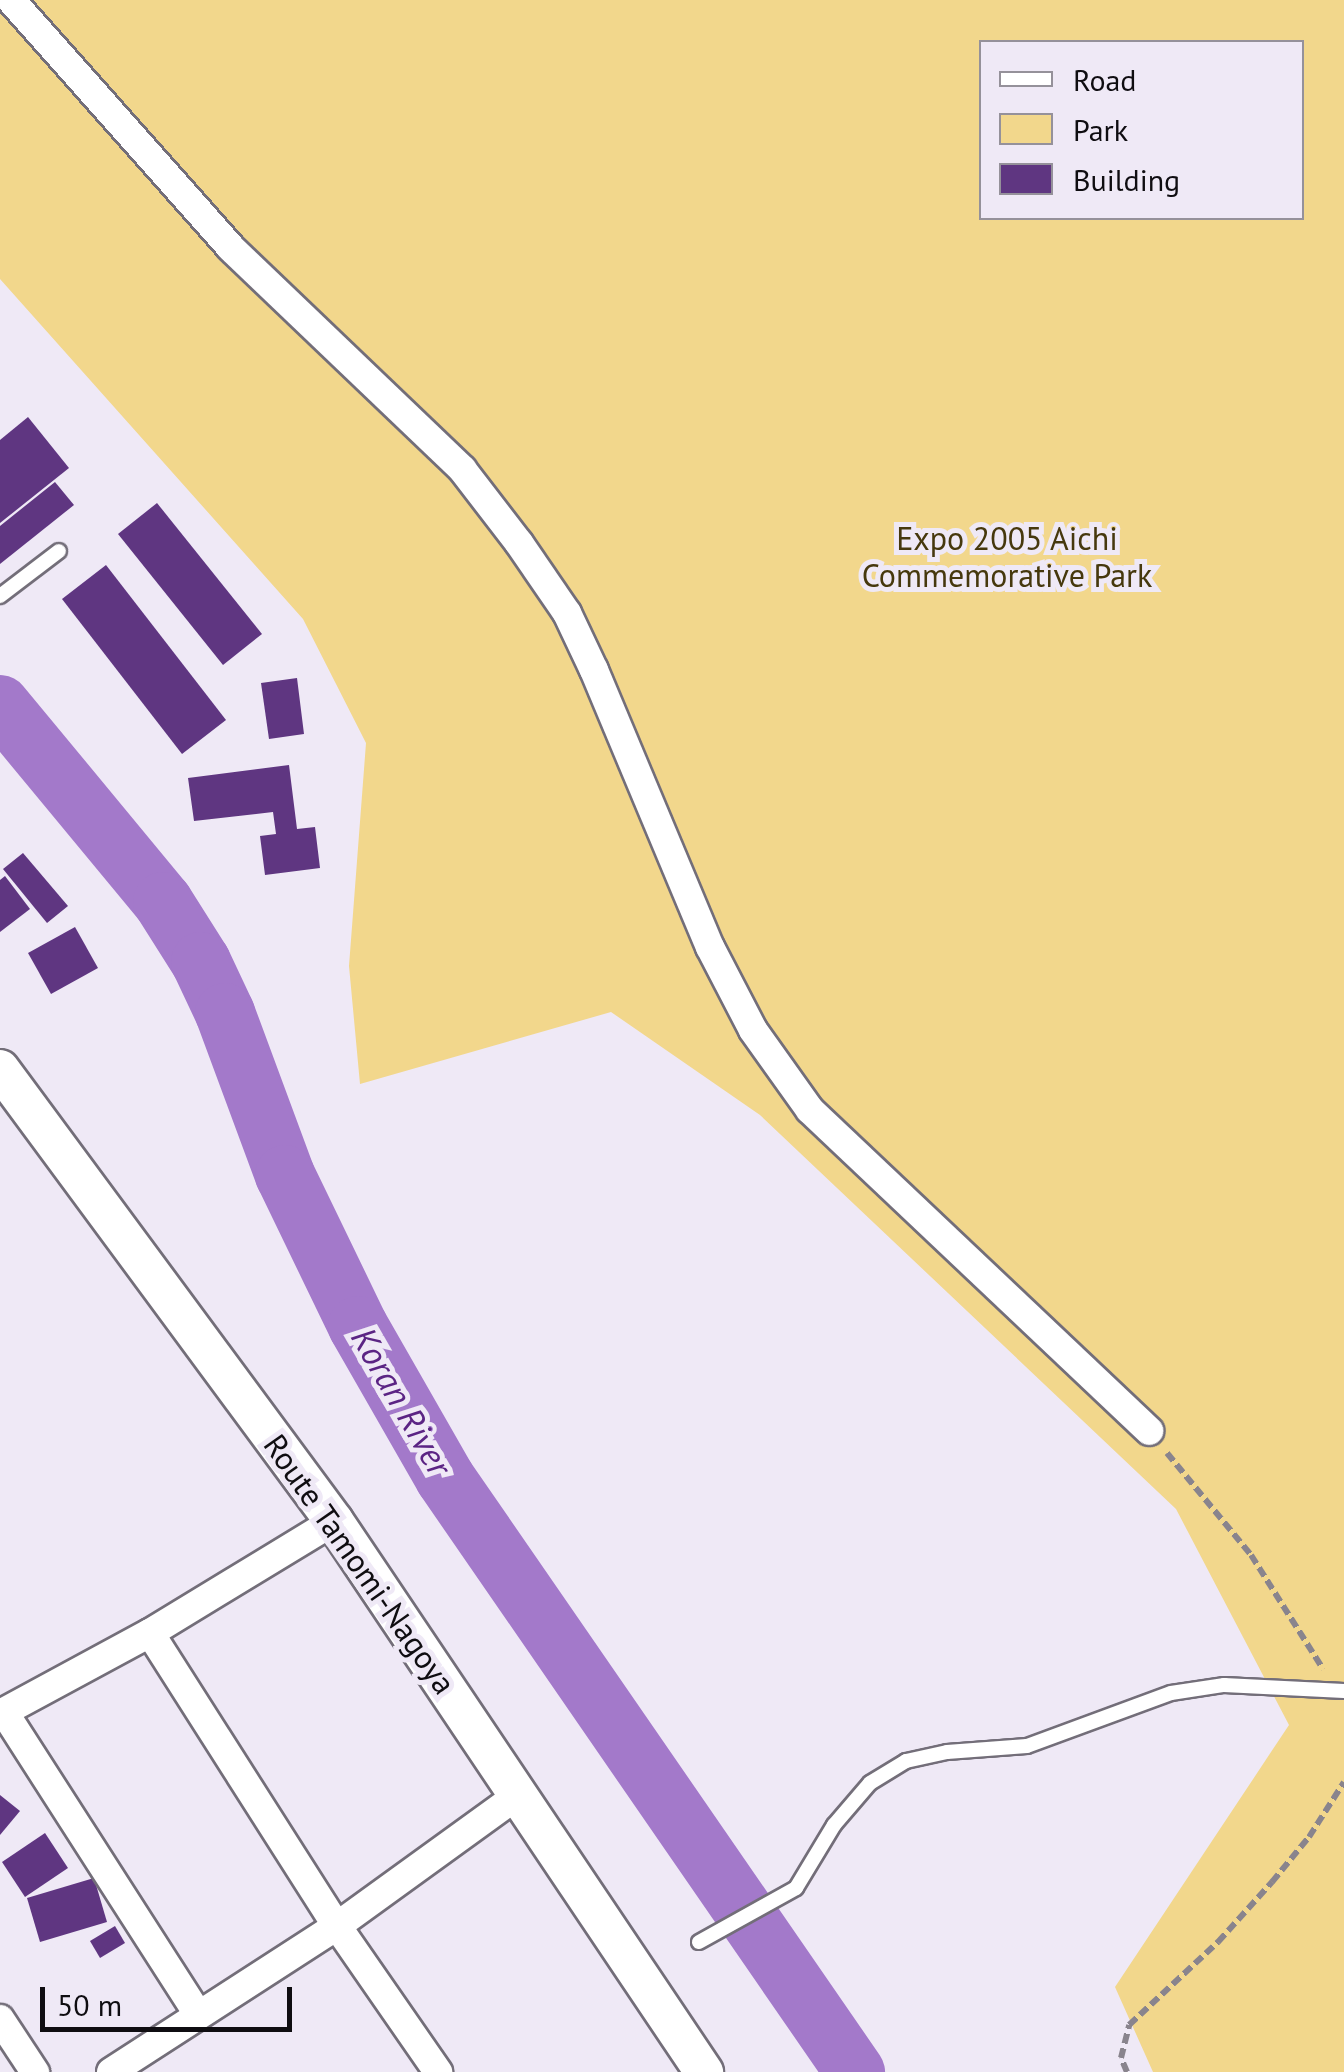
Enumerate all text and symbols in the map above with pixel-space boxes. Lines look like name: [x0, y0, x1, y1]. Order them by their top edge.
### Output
legend: [979, 40, 1304, 220]
text: Road: [1073, 60, 1137, 99]
text: Park: [1073, 110, 1128, 149]
text: Building: [1073, 160, 1180, 199]
park label: Expo 2005 Aichi Commemorative Park: [862, 520, 1152, 595]
water label: Koran River: [343, 1320, 461, 1482]
street label: Route Tamomi-Nagoya: [256, 1426, 464, 1702]
scale bar: [45, 1967, 298, 2029]
text: 50 m: [57, 1985, 122, 2024]

